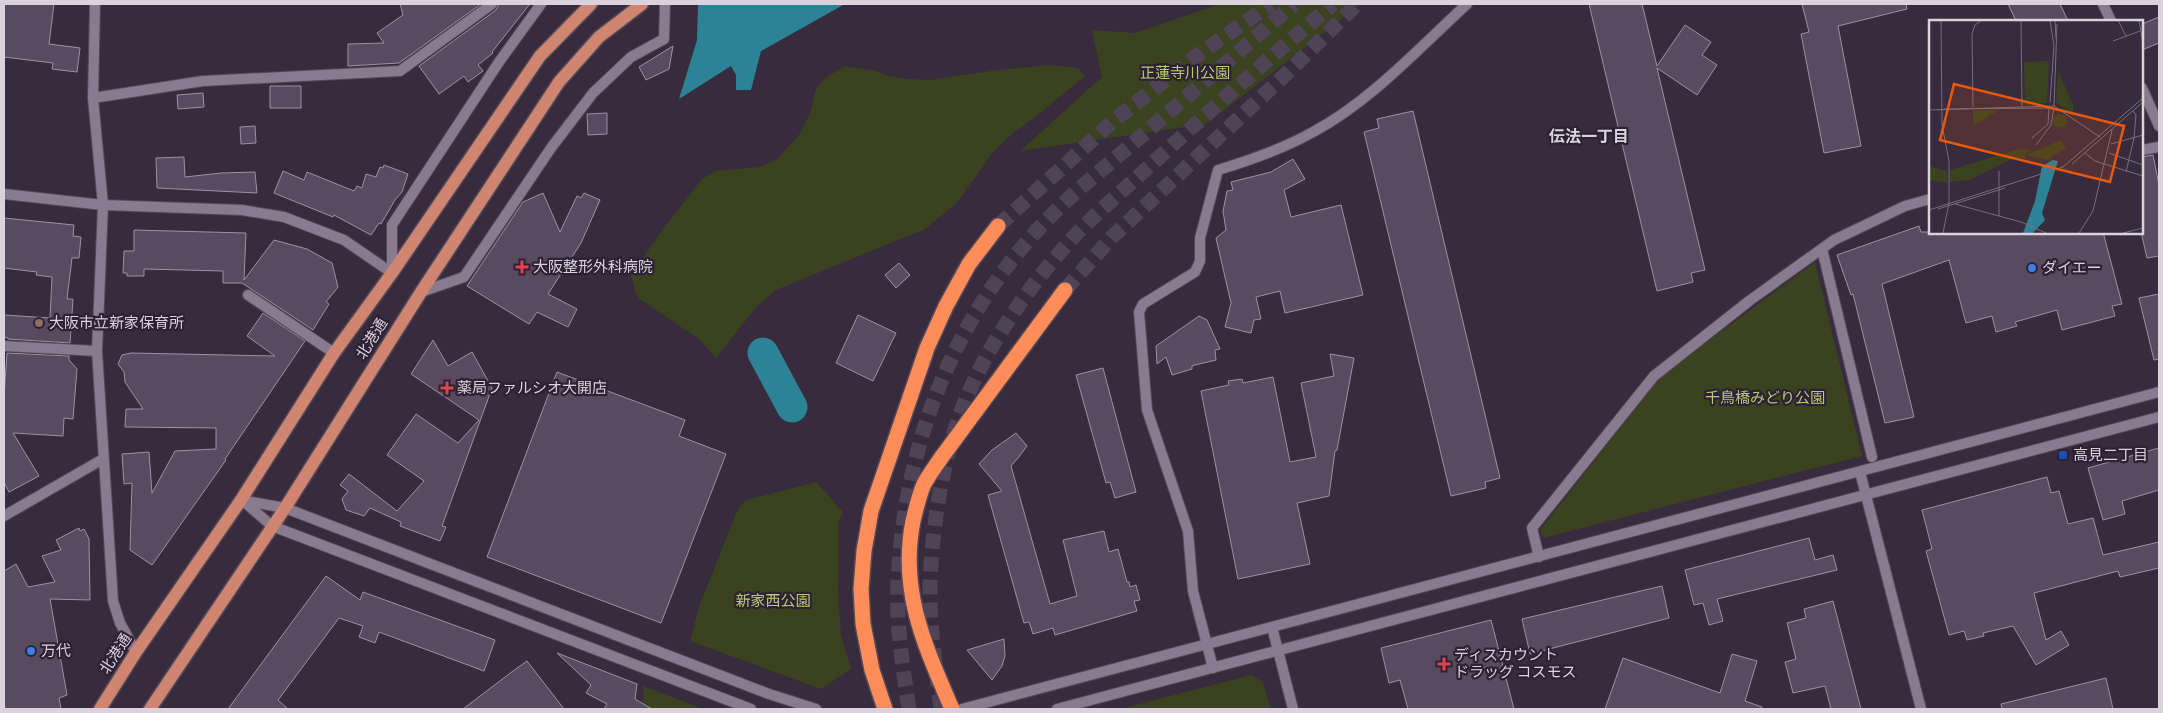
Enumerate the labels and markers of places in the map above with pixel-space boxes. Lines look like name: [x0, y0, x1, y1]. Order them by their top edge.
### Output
place label: 大阪整形外科病院: [533, 259, 653, 275]
marker: 大阪整形外科病院: [515, 260, 529, 274]
place label: ダイエー: [2042, 260, 2102, 276]
marker: ダイエー: [2026, 262, 2038, 274]
place label: 大阪市立新家保育所: [49, 315, 184, 331]
marker: 大阪市立新家保育所: [33, 317, 45, 329]
place label: 薬局ファルシオ大開店: [457, 380, 607, 396]
marker: 薬局ファルシオ大開店: [441, 382, 453, 394]
place label: 高見二丁目: [2073, 447, 2148, 463]
marker: 高見二丁目: [2057, 449, 2069, 461]
place label: 万代: [41, 642, 71, 659]
marker: 万代: [25, 645, 37, 657]
place label: ディスカウント ドラッグ コスモス: [1454, 647, 1576, 680]
marker: ディスカウント ドラッグ コスモス: [1438, 658, 1450, 670]

